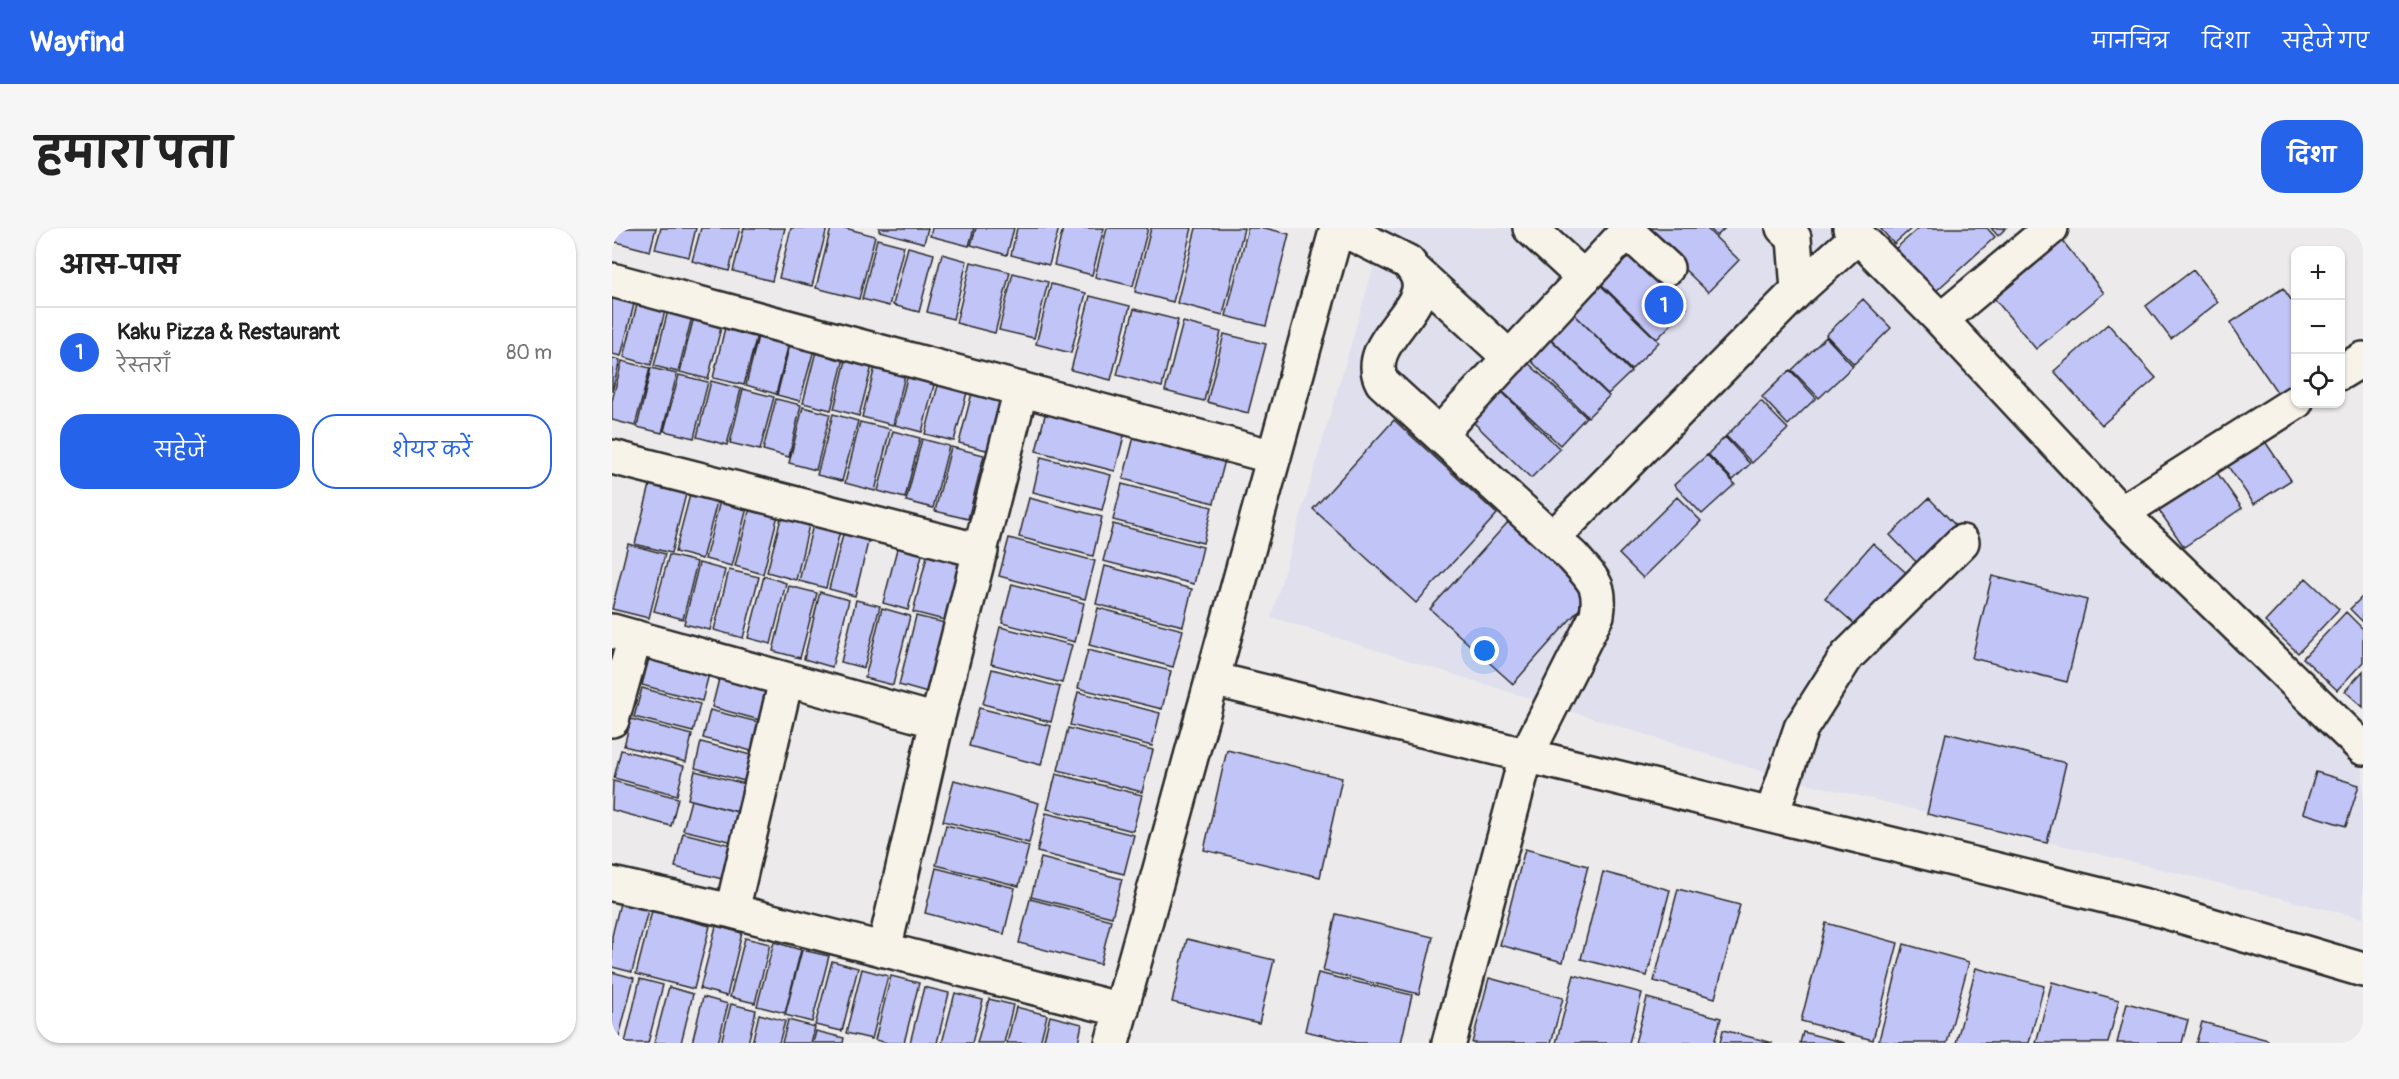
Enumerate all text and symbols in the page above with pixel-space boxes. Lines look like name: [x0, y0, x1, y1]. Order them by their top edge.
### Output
text: Wayfind: [30, 25, 125, 60]
text: मानचित्र: [2092, 28, 2169, 55]
text: दिशा: [2202, 28, 2250, 55]
text: सहेजे गए: [2283, 28, 2369, 55]
button: दिशा: [2261, 120, 2363, 193]
text: हमारा पता: [36, 128, 232, 180]
map controls: [2291, 246, 2345, 408]
button: +: [2291, 246, 2345, 300]
text: आस-पास: [60, 250, 179, 282]
pin: 1: [1644, 282, 1684, 328]
button: −: [2291, 300, 2345, 354]
text: Kaku Pizza & Restaurant: [117, 318, 340, 346]
text: 1: [76, 340, 83, 365]
text: 80 m: [506, 340, 552, 365]
text: रेस्तराँ: [117, 353, 170, 378]
button: locate: [2291, 354, 2345, 408]
button: सहेजें: [60, 414, 300, 489]
button: शेयर करें: [312, 414, 552, 489]
your location: [1470, 636, 1499, 665]

